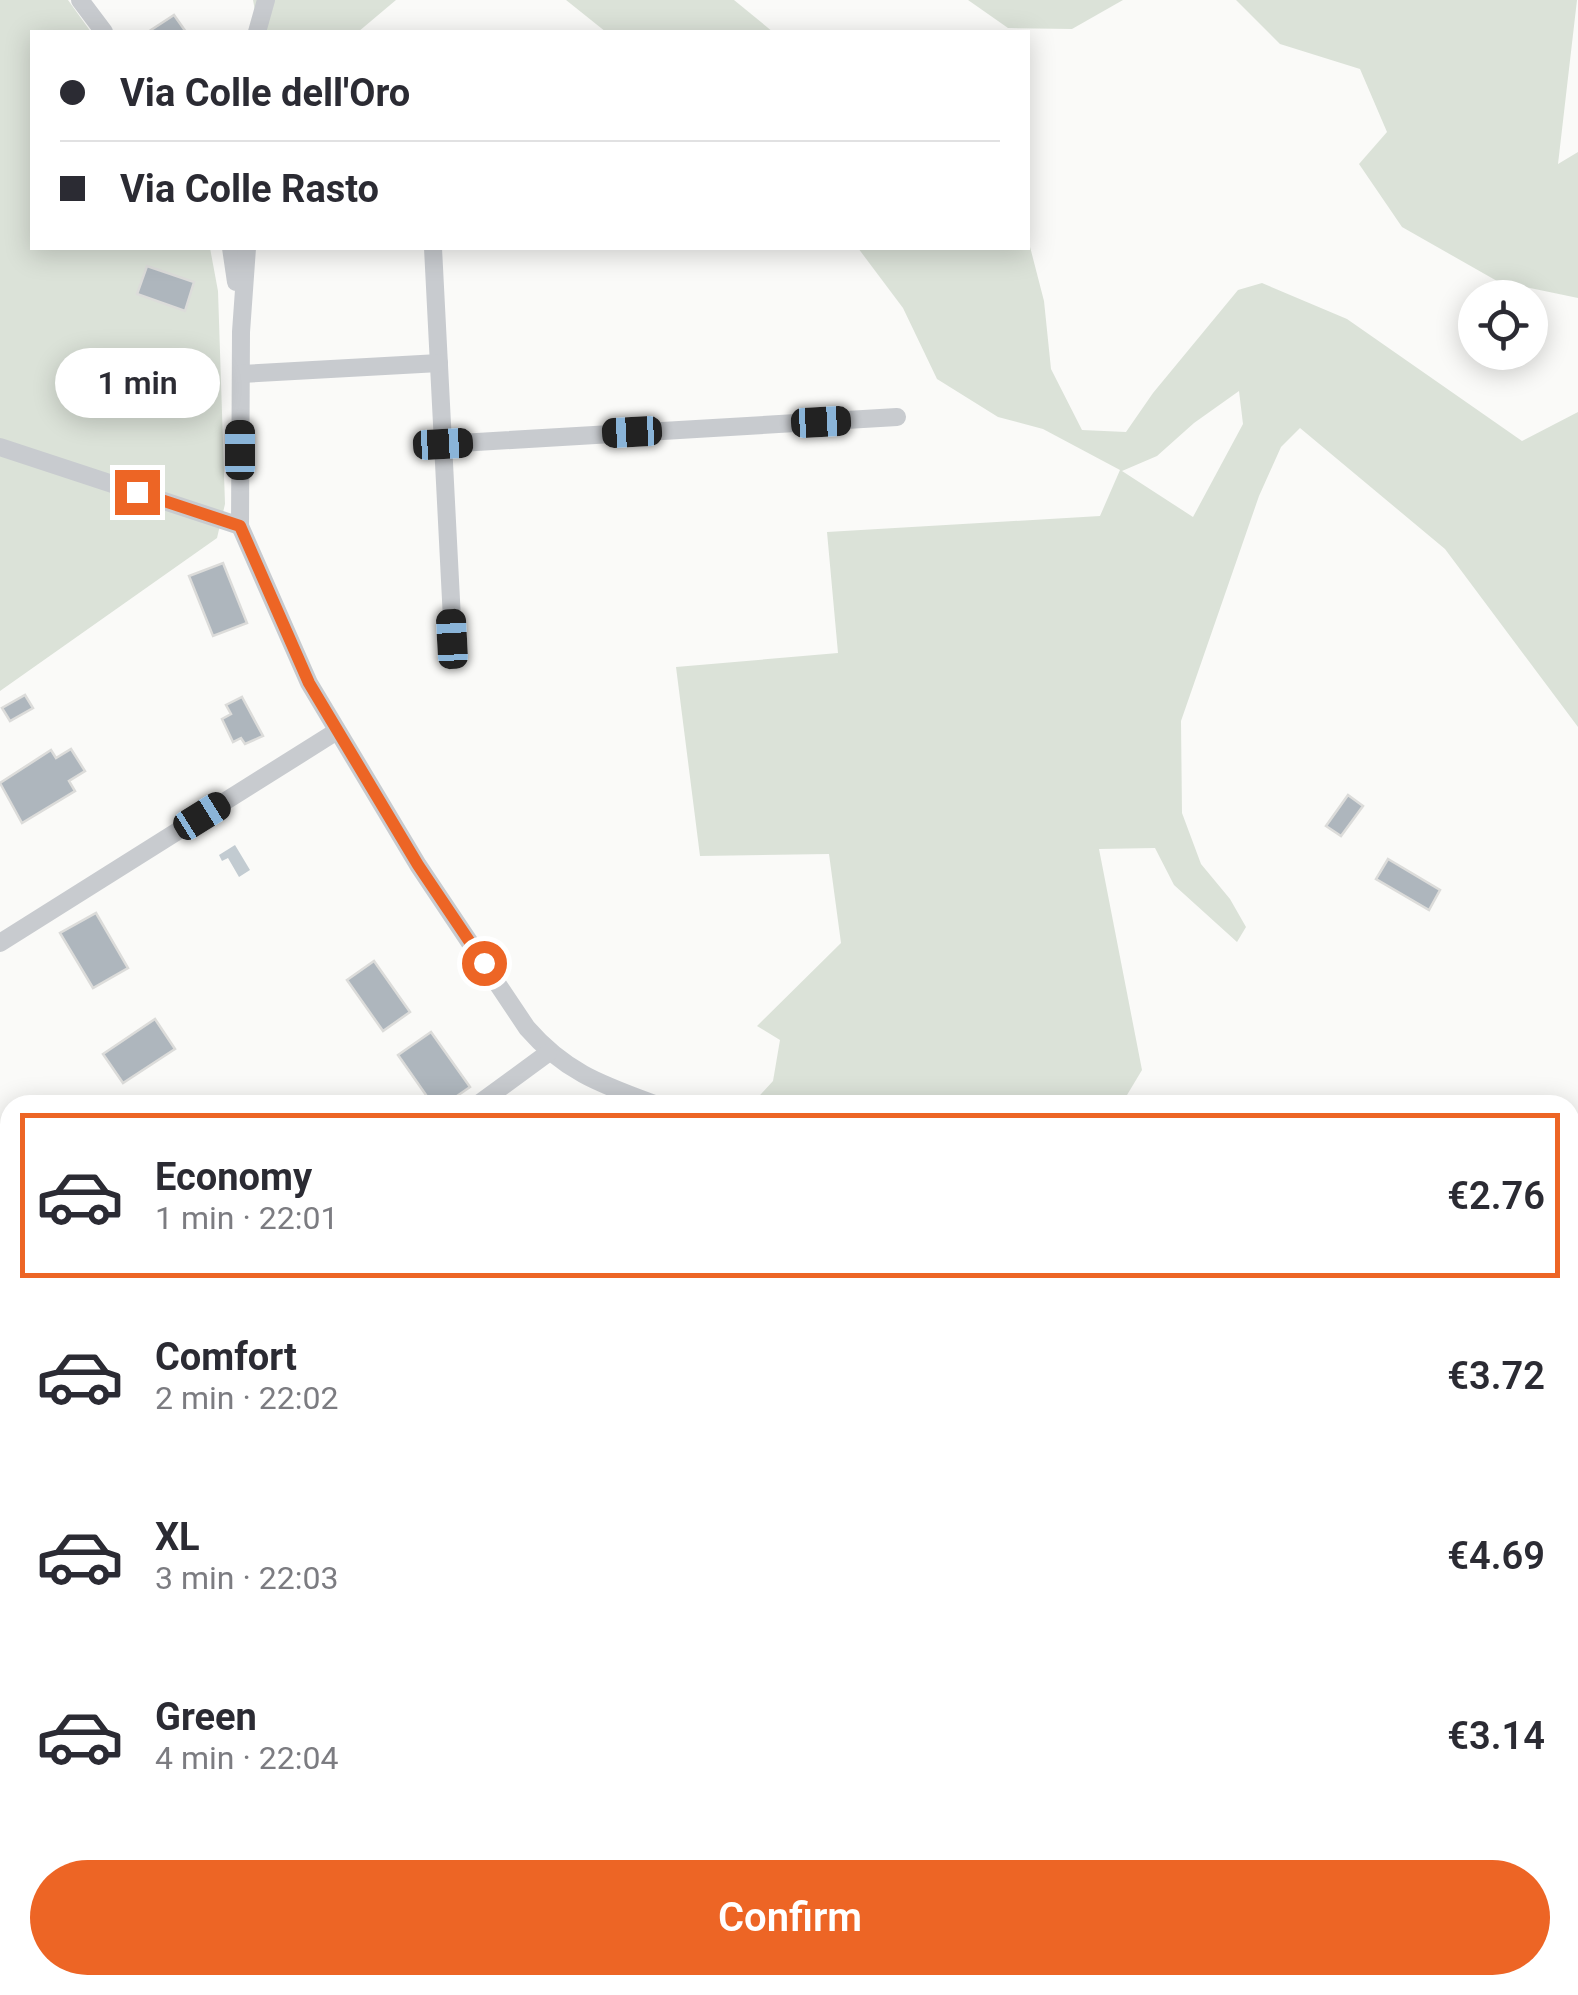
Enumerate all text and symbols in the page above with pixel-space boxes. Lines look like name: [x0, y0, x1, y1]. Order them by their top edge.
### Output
text: Via Colle dell'Oro: [120, 71, 410, 115]
text: Via Colle Rasto: [120, 167, 379, 211]
map controls: [1458, 280, 1548, 370]
button: locate: [1458, 280, 1548, 370]
callout: 1 min: [54, 347, 220, 417]
text: 1 min: [97, 364, 178, 402]
car: [790, 405, 852, 439]
car: [601, 415, 663, 449]
car: [225, 420, 255, 480]
car: [412, 427, 474, 461]
route end: [115, 470, 160, 515]
car: [435, 608, 469, 670]
car: [169, 787, 235, 845]
route start: [462, 941, 507, 986]
icon: car: [35, 1151, 125, 1241]
text: Economy: [155, 1155, 312, 1199]
text: €2.76: [1447, 1174, 1545, 1218]
text: 1 min · 22:01: [155, 1199, 338, 1237]
icon: car: [35, 1331, 125, 1421]
text: Comfort: [155, 1335, 297, 1379]
text: €3.72: [1447, 1354, 1545, 1398]
text: 2 min · 22:02: [155, 1379, 338, 1417]
icon: car: [35, 1511, 125, 1601]
text: XL: [155, 1515, 200, 1559]
text: €4.69: [1447, 1534, 1545, 1578]
text: 3 min · 22:03: [155, 1559, 338, 1597]
icon: car: [35, 1691, 125, 1781]
text: Green: [155, 1695, 257, 1739]
text: €3.14: [1447, 1714, 1545, 1758]
text: 4 min · 22:04: [155, 1739, 338, 1777]
button: Confirm: [30, 1860, 1550, 1975]

